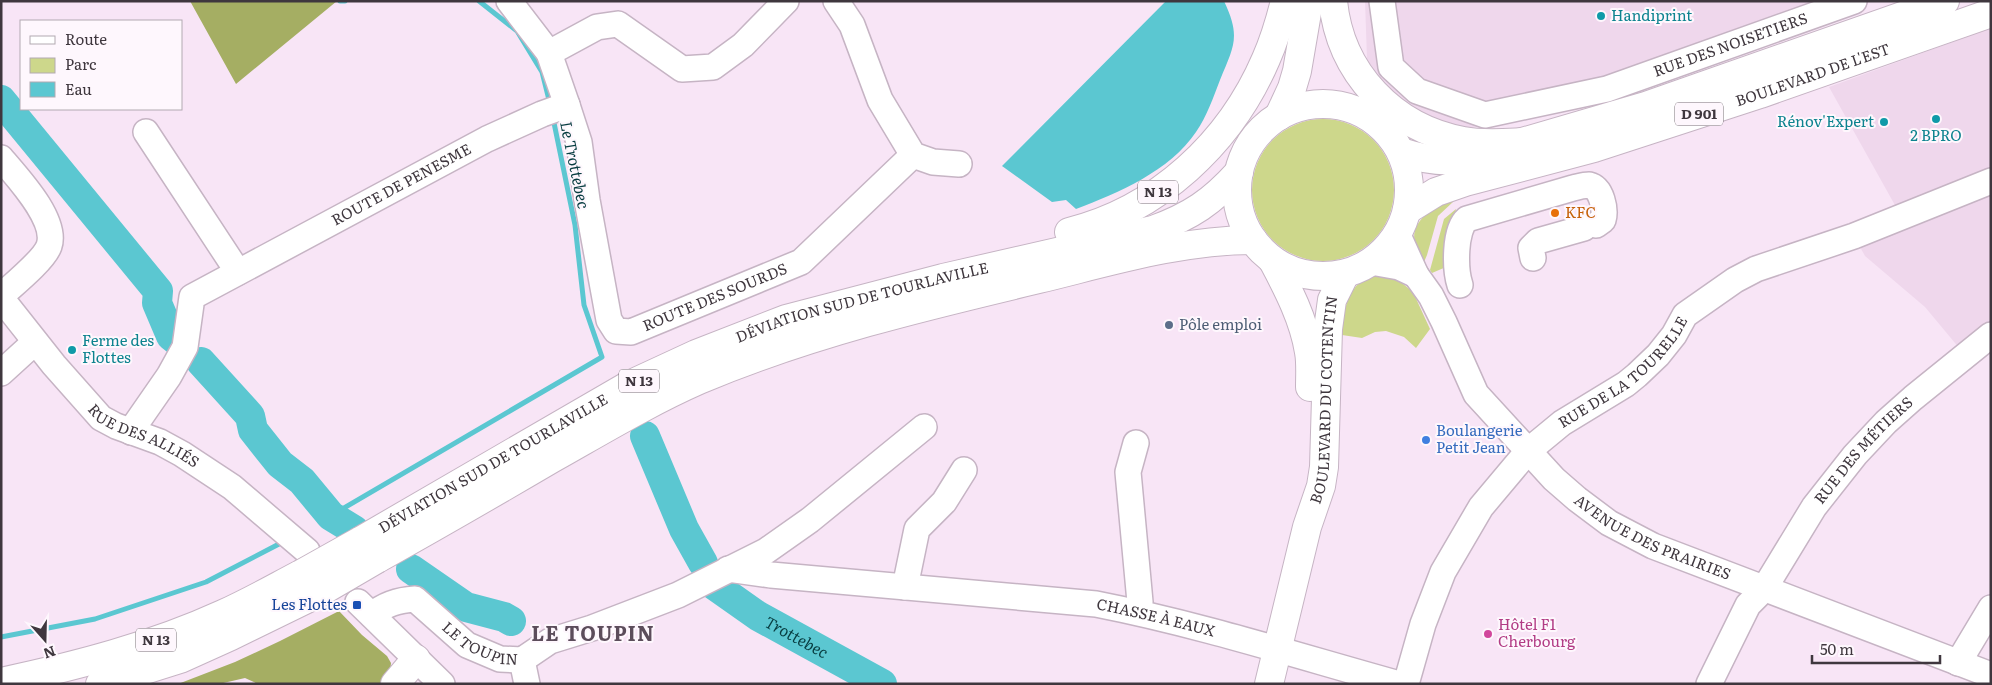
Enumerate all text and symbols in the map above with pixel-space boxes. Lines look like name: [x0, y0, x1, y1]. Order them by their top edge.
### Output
place label: Handiprint: [1611, 3, 1692, 26]
street label: RUE DES NOISETIERS: [1650, 5, 1810, 82]
marker: Handiprint: [1595, 10, 1607, 22]
legend: [20, 20, 182, 110]
text: Route: [65, 27, 107, 50]
street label: BOULEVARD DE L'EST: [1732, 36, 1893, 111]
text: Parc: [65, 52, 97, 75]
text: Eau: [65, 77, 92, 100]
road number: D 901: [1675, 102, 1723, 126]
place label: Rénov'Expert: [1777, 109, 1874, 132]
marker: 2 BPRO: [1930, 113, 1942, 125]
marker: Rénov'Expert: [1878, 116, 1890, 128]
water label: Le Trottebec: [555, 119, 597, 211]
place label: 2 BPRO: [1910, 123, 1962, 146]
street label: ROUTE DE PENESME: [327, 137, 475, 230]
road number: N 13: [1138, 180, 1178, 203]
place label: KFC: [1565, 200, 1596, 223]
marker: KFC: [1549, 207, 1561, 219]
street label: DÉVIATION SUD DE TOURLAVILLE: [732, 255, 990, 348]
street label: ROUTE DES SOURDS: [639, 256, 790, 336]
street label: BOULEVARD DU COTENTIN: [1303, 294, 1342, 507]
street label: RUE DE LA TOURELLE: [1553, 311, 1692, 433]
place label: Pôle emploi: [1179, 312, 1262, 335]
marker: Pôle emploi: [1163, 319, 1175, 331]
place label: Ferme des Flottes: [82, 328, 154, 368]
marker: Ferme des Flottes: [66, 344, 78, 356]
road number: N 13: [619, 370, 659, 392]
street label: DÉVIATION SUD DE TOURLAVILLE: [373, 387, 611, 538]
street label: RUE DES MÉTIERS: [1808, 390, 1917, 508]
street label: RUE DES ALLIÉS: [83, 398, 204, 472]
place label: Boulangerie Petit Jean: [1436, 418, 1523, 458]
marker: Boulangerie Petit Jean: [1420, 434, 1432, 446]
street label: AVENUE DES PRAIRIES: [1570, 488, 1735, 585]
street label: CHASSE À EAUX: [1095, 591, 1218, 642]
place label: Les Flottes: [271, 592, 347, 615]
marker: Les Flottes: [351, 599, 363, 611]
water label: Trottebec: [761, 609, 833, 664]
place label: Hôtel F1 Cherbourg: [1498, 612, 1576, 652]
north arrow: [20, 615, 70, 665]
street label: LE TOUPIN: [438, 615, 519, 670]
district label: LE TOUPIN: [531, 617, 655, 647]
road number: N 13: [136, 628, 176, 652]
marker: Hôtel F1 Cherbourg: [1482, 628, 1494, 640]
scale bar: [1812, 632, 1940, 664]
text: 50 m: [1820, 637, 1854, 660]
text: N: [41, 642, 59, 665]

